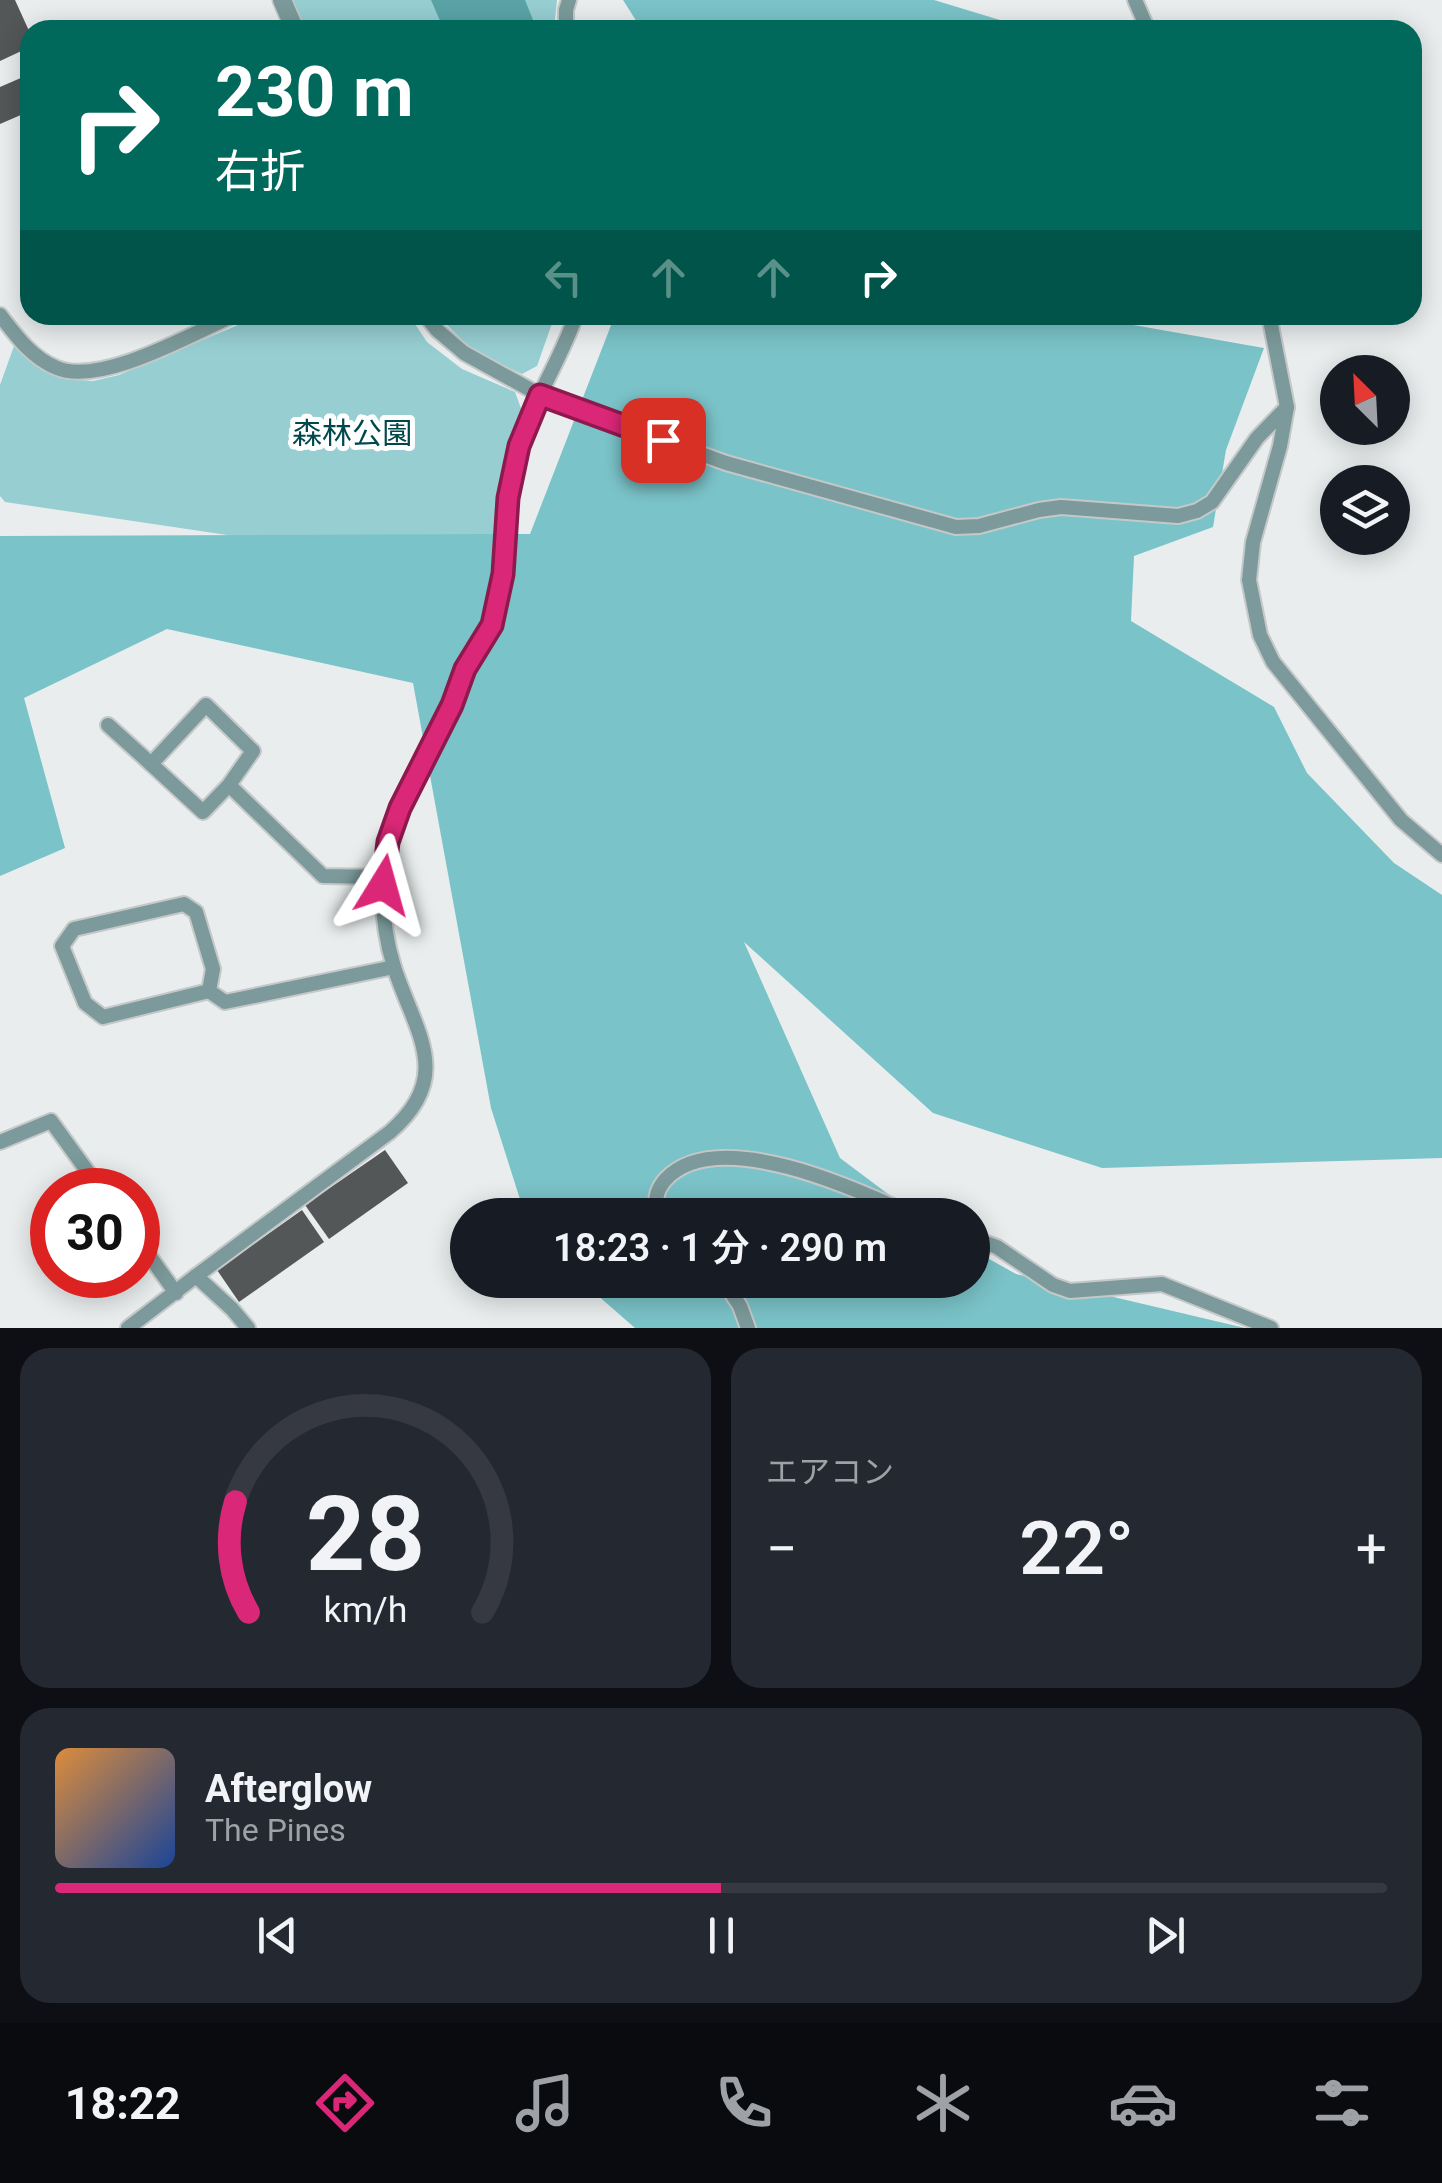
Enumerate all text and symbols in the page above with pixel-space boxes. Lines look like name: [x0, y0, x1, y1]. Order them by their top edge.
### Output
text: 230 m: [215, 51, 414, 133]
icon: right: [50, 60, 180, 190]
text: 右折: [215, 145, 305, 198]
icon: left: [536, 250, 591, 305]
icon: ahead: [641, 250, 696, 305]
icon: ahead: [746, 250, 801, 305]
icon: right: [851, 250, 906, 305]
north arrow: [1320, 355, 1410, 445]
map controls: [1320, 355, 1410, 555]
pin: [621, 398, 706, 483]
icon: arrive: [636, 413, 691, 468]
park label: 森林公園: [292, 416, 412, 451]
button: layers: [1320, 465, 1410, 555]
position arrow: [331, 833, 435, 937]
speed limit sign: 30: [30, 1168, 160, 1298]
text: 18:23 · 1 分 · 290 m: [553, 1226, 887, 1270]
text: エアコン: [766, 1453, 894, 1491]
text: 28: [306, 1474, 425, 1595]
text: 22°: [1019, 1504, 1134, 1592]
text: −: [766, 1517, 797, 1581]
text: +: [1356, 1517, 1387, 1581]
text: km/h: [324, 1589, 407, 1631]
text: Afterglow: [205, 1767, 372, 1811]
text: The Pines: [205, 1811, 346, 1849]
icon: previous: [250, 1908, 305, 1963]
icon: pause: [694, 1908, 749, 1963]
icon: next: [1138, 1908, 1193, 1963]
icon: directions: [310, 2068, 380, 2138]
icon: music: [510, 2068, 580, 2138]
icon: phone: [709, 2068, 779, 2138]
icon: climate: [908, 2068, 978, 2138]
icon: car: [1108, 2068, 1178, 2138]
icon: filters: [1307, 2068, 1377, 2138]
text: 18:22: [65, 2077, 181, 2130]

